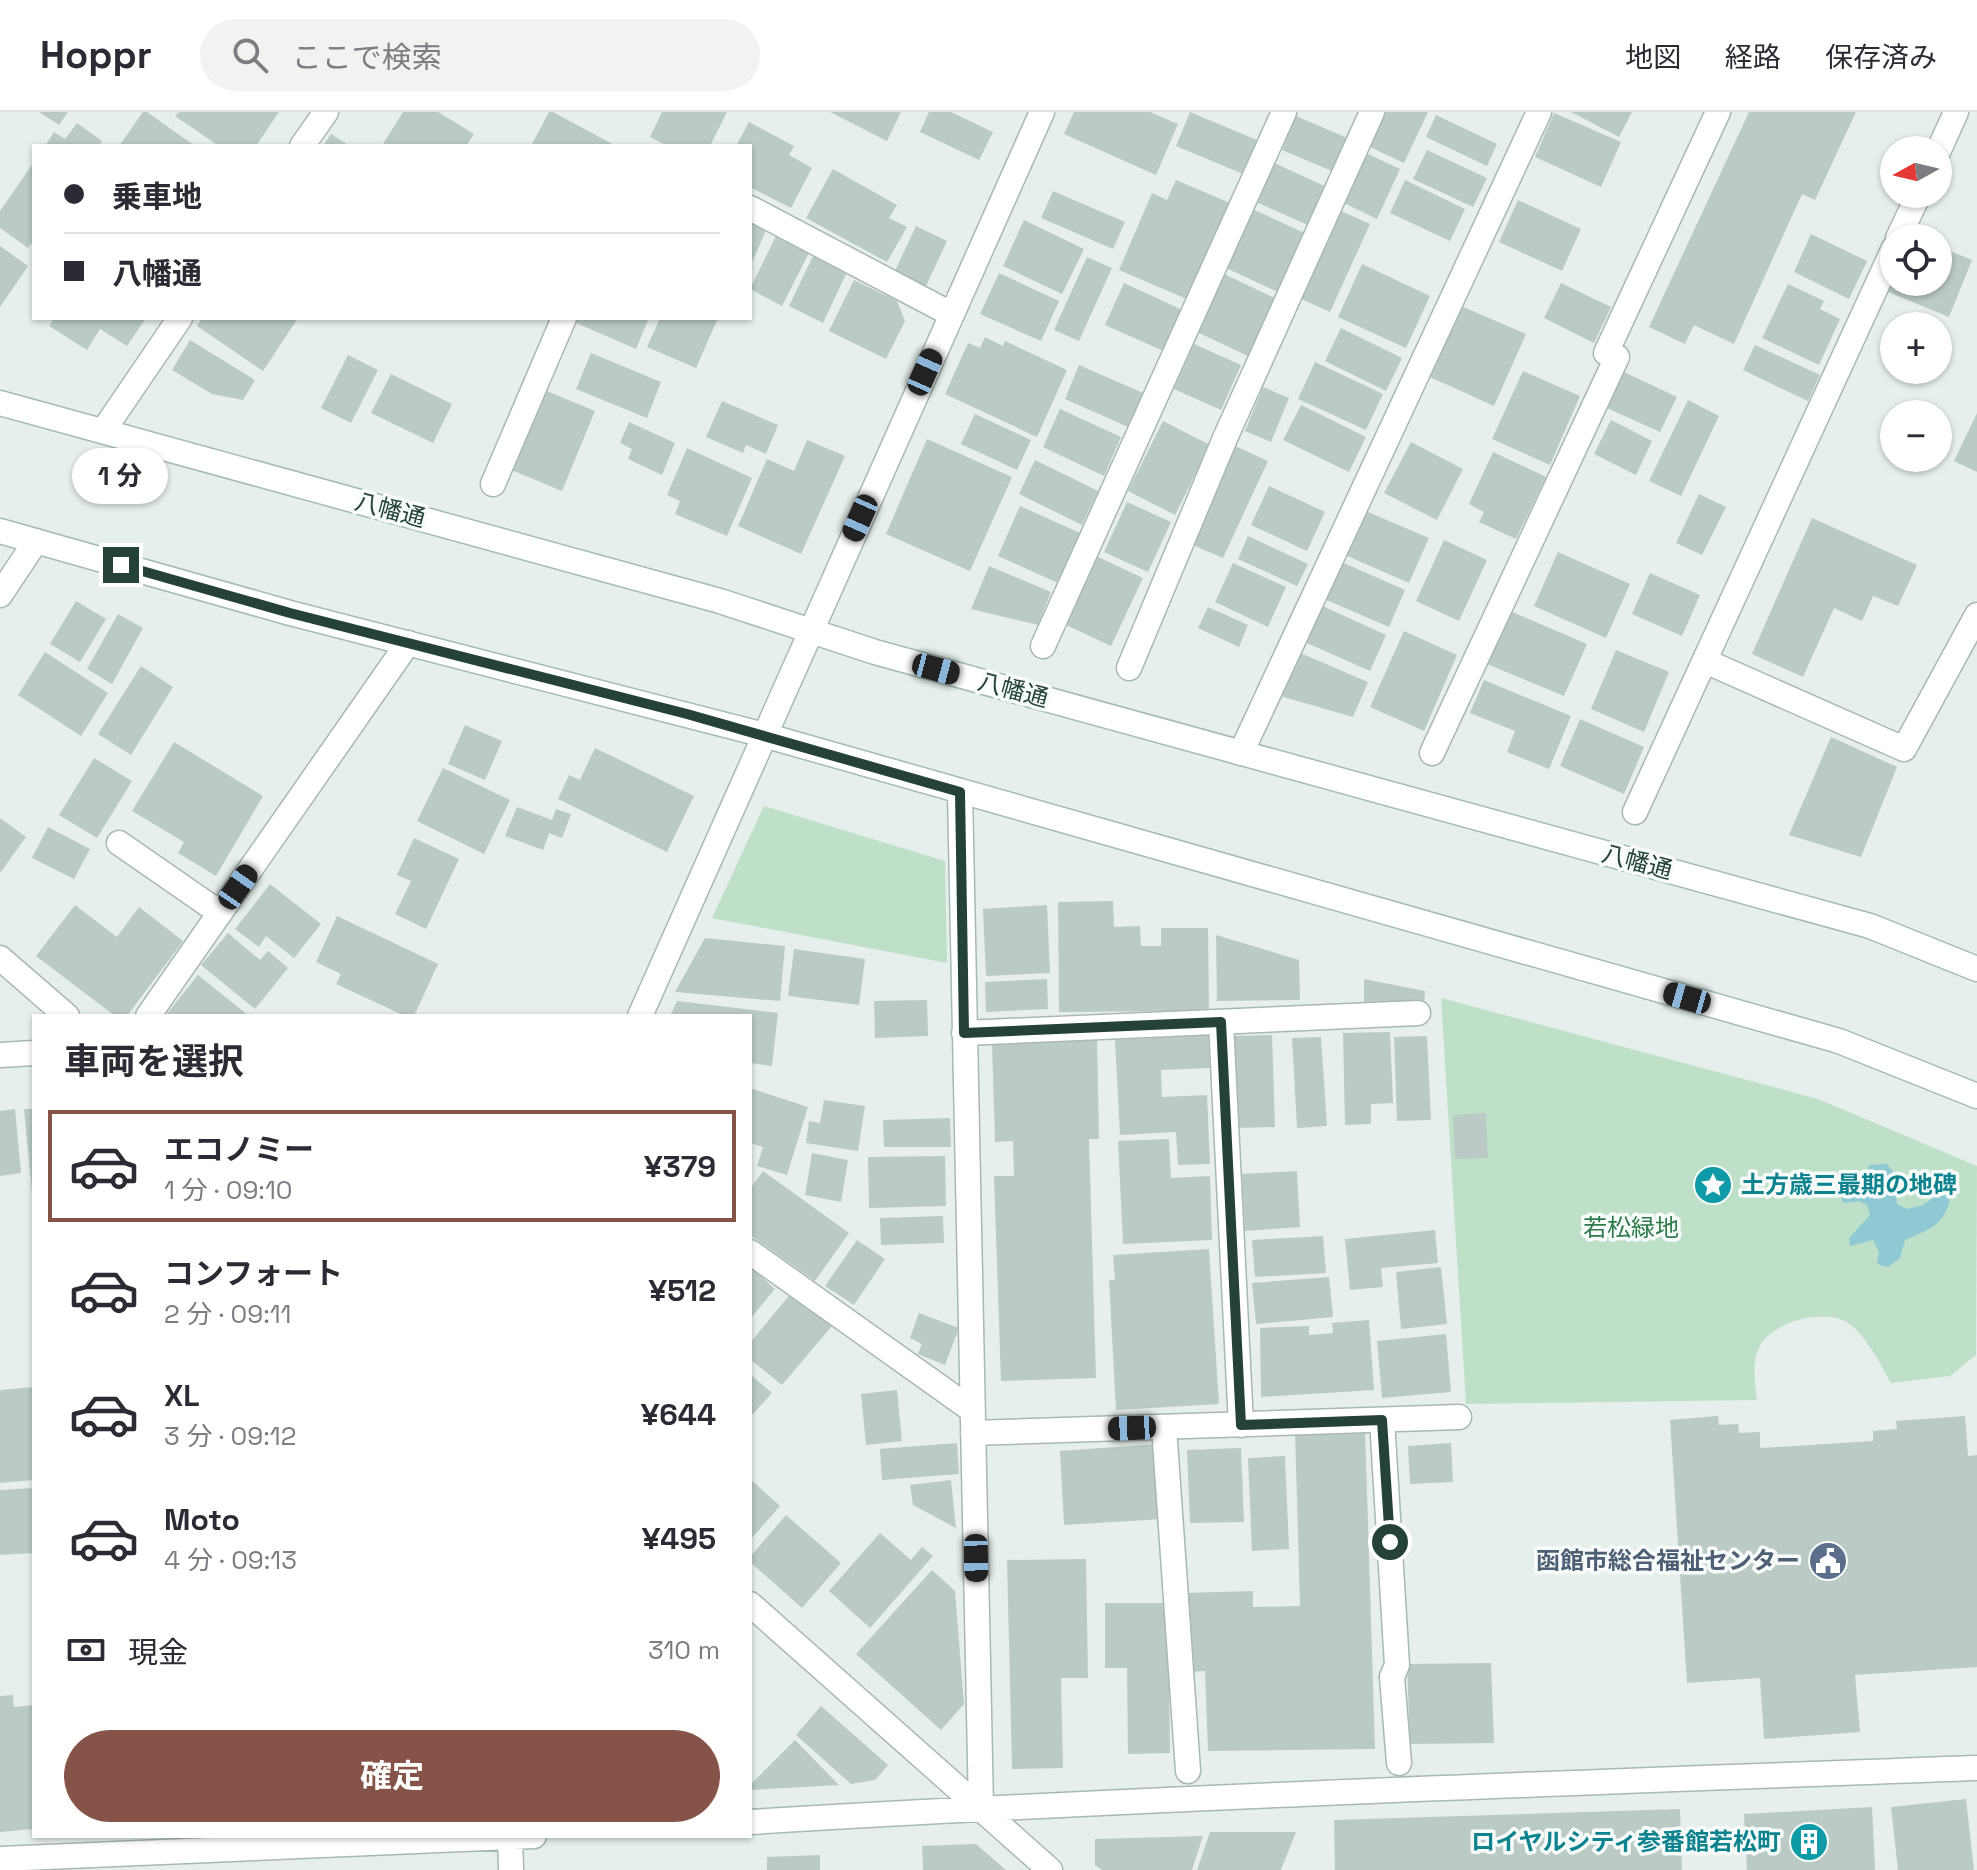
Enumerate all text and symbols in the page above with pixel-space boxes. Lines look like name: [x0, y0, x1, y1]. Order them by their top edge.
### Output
search box: [200, 19, 760, 91]
text: Hoppr: [40, 31, 152, 79]
icon: search: [228, 33, 272, 77]
text: ここで検索: [292, 38, 442, 77]
text: 地図: [1625, 39, 1681, 75]
text: 経路: [1725, 39, 1781, 75]
text: 保存済み: [1825, 39, 1937, 75]
north arrow: [1880, 136, 1952, 208]
map controls: [1880, 136, 1952, 472]
text: 乗車地: [112, 177, 202, 216]
button: locate: [1880, 224, 1952, 296]
text: 八幡通: [112, 254, 202, 293]
button: +: [1880, 312, 1952, 384]
car: [904, 345, 946, 399]
button: −: [1880, 400, 1952, 472]
callout: 1 分: [73, 449, 169, 505]
text: 1 分: [98, 459, 142, 493]
street label: 八幡通: [351, 485, 429, 534]
car: [839, 491, 881, 545]
route end: [103, 547, 139, 583]
car: [910, 651, 962, 687]
street label: 八幡通: [974, 665, 1052, 714]
street label: 八幡通: [1598, 837, 1676, 886]
car: [214, 860, 262, 914]
car: [1661, 980, 1713, 1016]
text: 車両を選択: [64, 1039, 244, 1085]
icon: car: [68, 1130, 140, 1202]
text: エコノミー: [164, 1130, 314, 1169]
text: ¥379: [644, 1147, 716, 1186]
place icon: 土方歳三最期の地碑: [1692, 1164, 1734, 1206]
place label: 土方歳三最期の地碑: [1741, 1169, 1957, 1200]
text: 1 分 · 09:10: [164, 1173, 292, 1207]
park label: 若松緑地: [1583, 1212, 1679, 1243]
icon: car: [68, 1254, 140, 1326]
text: コンフォート: [164, 1254, 343, 1293]
text: ¥512: [649, 1271, 716, 1310]
text: 2 分 · 09:11: [164, 1297, 291, 1331]
text: XL: [164, 1376, 200, 1415]
icon: car: [68, 1378, 140, 1450]
text: ¥644: [641, 1395, 716, 1434]
car: [1108, 1415, 1156, 1441]
text: 3 分 · 09:12: [164, 1419, 296, 1453]
text: Moto: [164, 1500, 240, 1539]
icon: car: [68, 1502, 140, 1574]
text: ¥495: [642, 1519, 716, 1558]
route start: [1372, 1524, 1408, 1560]
car: [964, 1534, 988, 1582]
public building icon: 函館市総合福祉センター: [1807, 1540, 1849, 1582]
text: 4 分 · 09:13: [164, 1543, 297, 1577]
place label: 函館市総合福祉センター: [1536, 1545, 1800, 1576]
icon: cash: [64, 1628, 108, 1672]
text: 現金: [128, 1633, 188, 1672]
text: 310 m: [648, 1633, 720, 1667]
button: 確定: [64, 1730, 720, 1822]
building icon: ロイヤルシティ参番館若松町: [1788, 1821, 1830, 1863]
place label: ロイヤルシティ参番館若松町: [1471, 1826, 1781, 1857]

